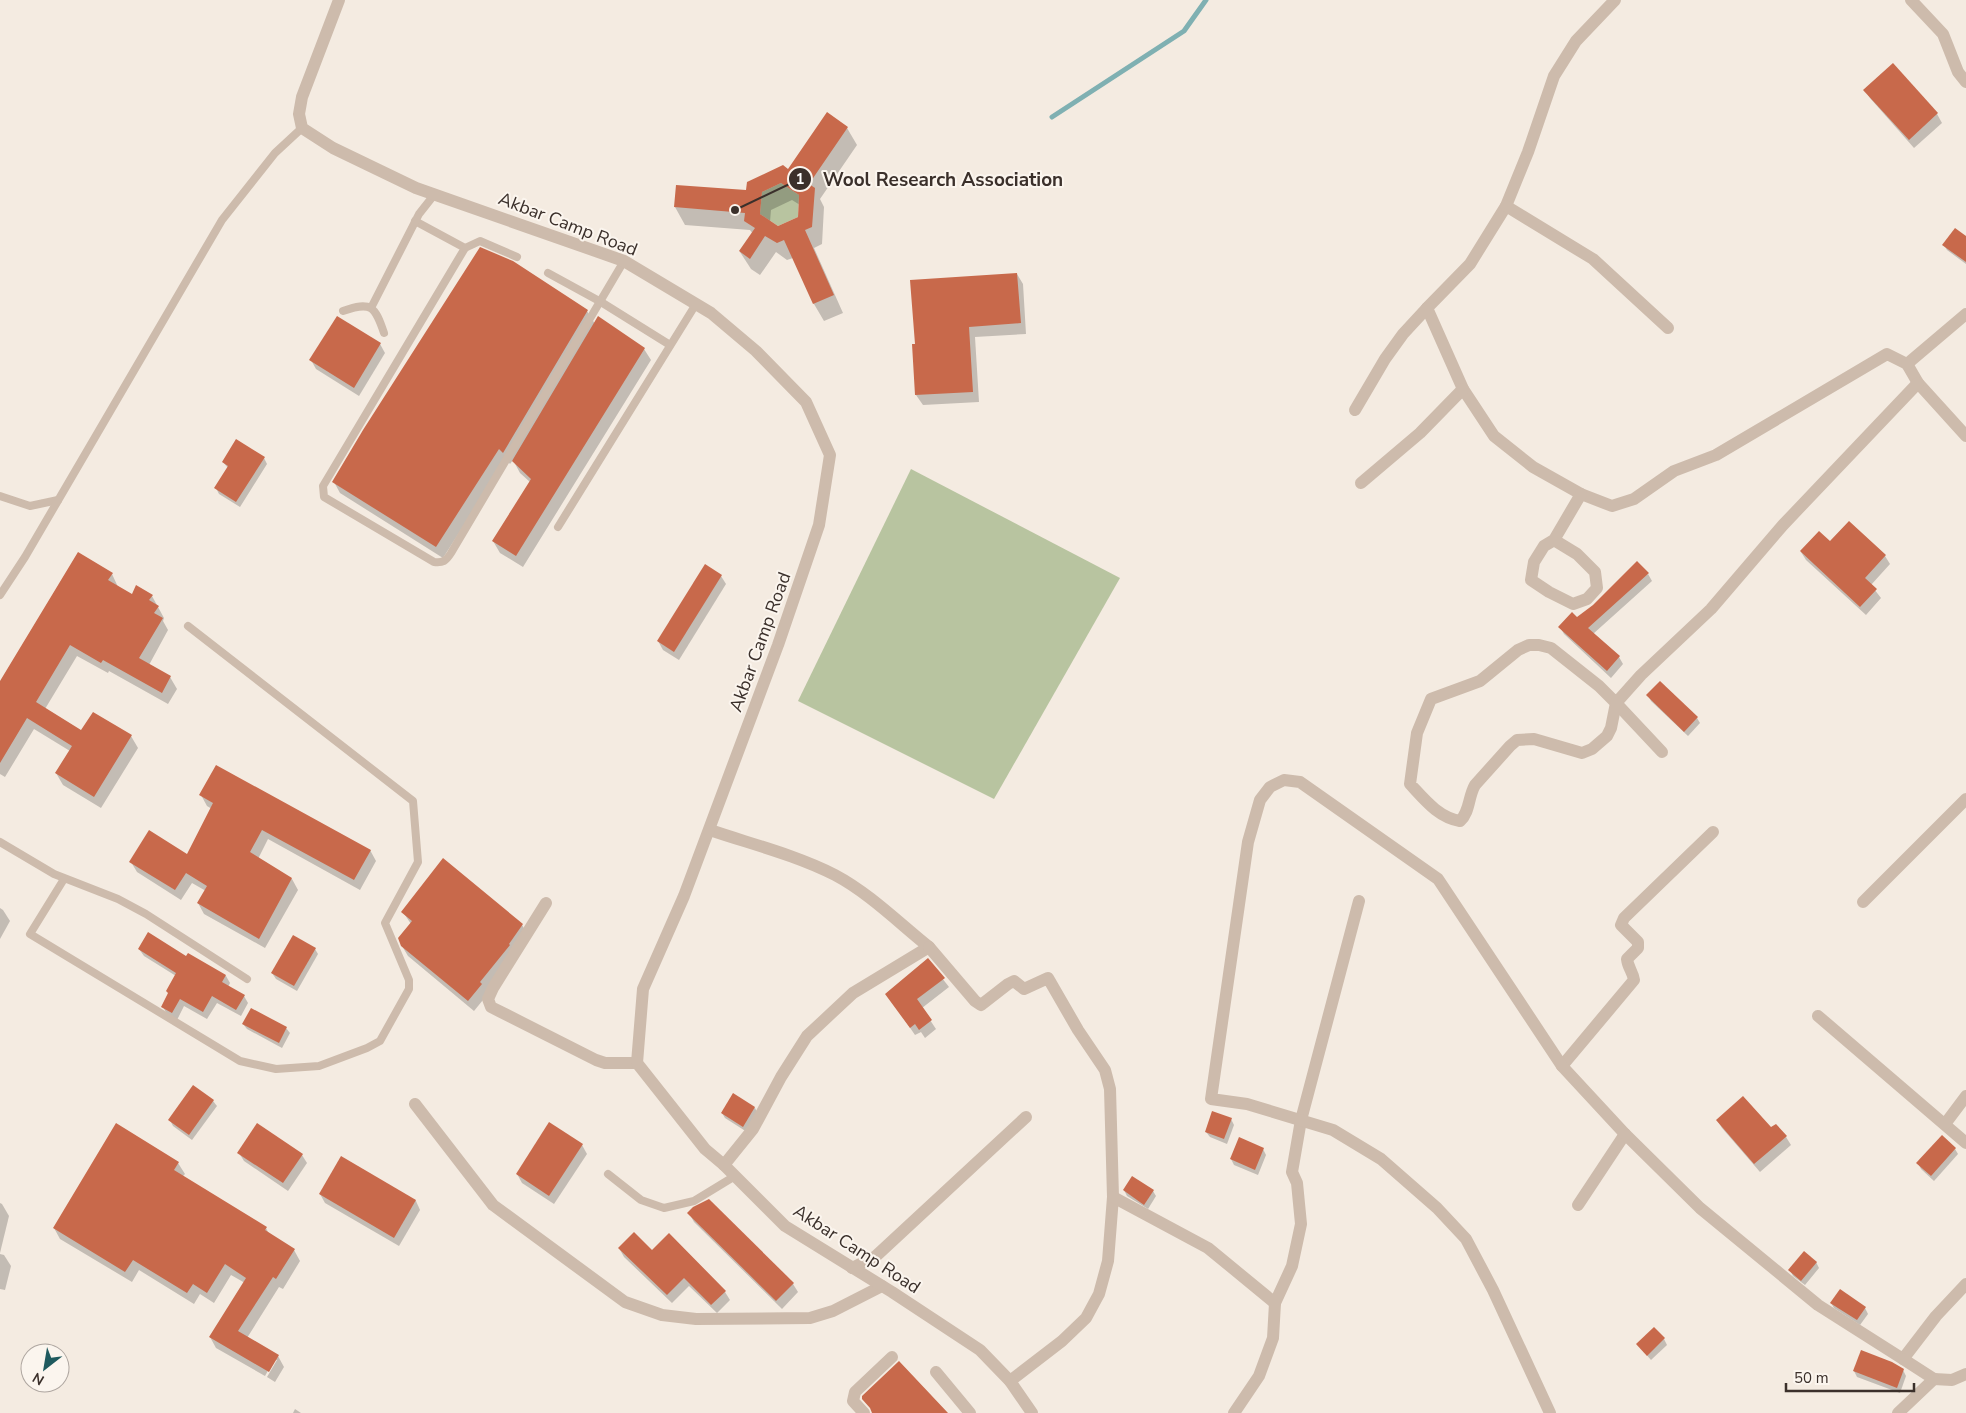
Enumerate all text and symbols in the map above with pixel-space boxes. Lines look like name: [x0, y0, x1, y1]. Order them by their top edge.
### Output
callout: Wool Research Association: [787, 162, 1073, 196]
text: Wool Research Association: [823, 167, 1063, 193]
text: 1: [795, 169, 805, 189]
street label: Akbar Camp Road: [495, 186, 641, 262]
street label: Akbar Camp Road: [724, 569, 796, 715]
street label: Akbar Camp Road: [789, 1199, 925, 1299]
north arrow: [20, 1343, 70, 1393]
scale bar: [1786, 1360, 1914, 1392]
text: N: [29, 1368, 48, 1390]
text: 50 m: [1794, 1368, 1829, 1388]

